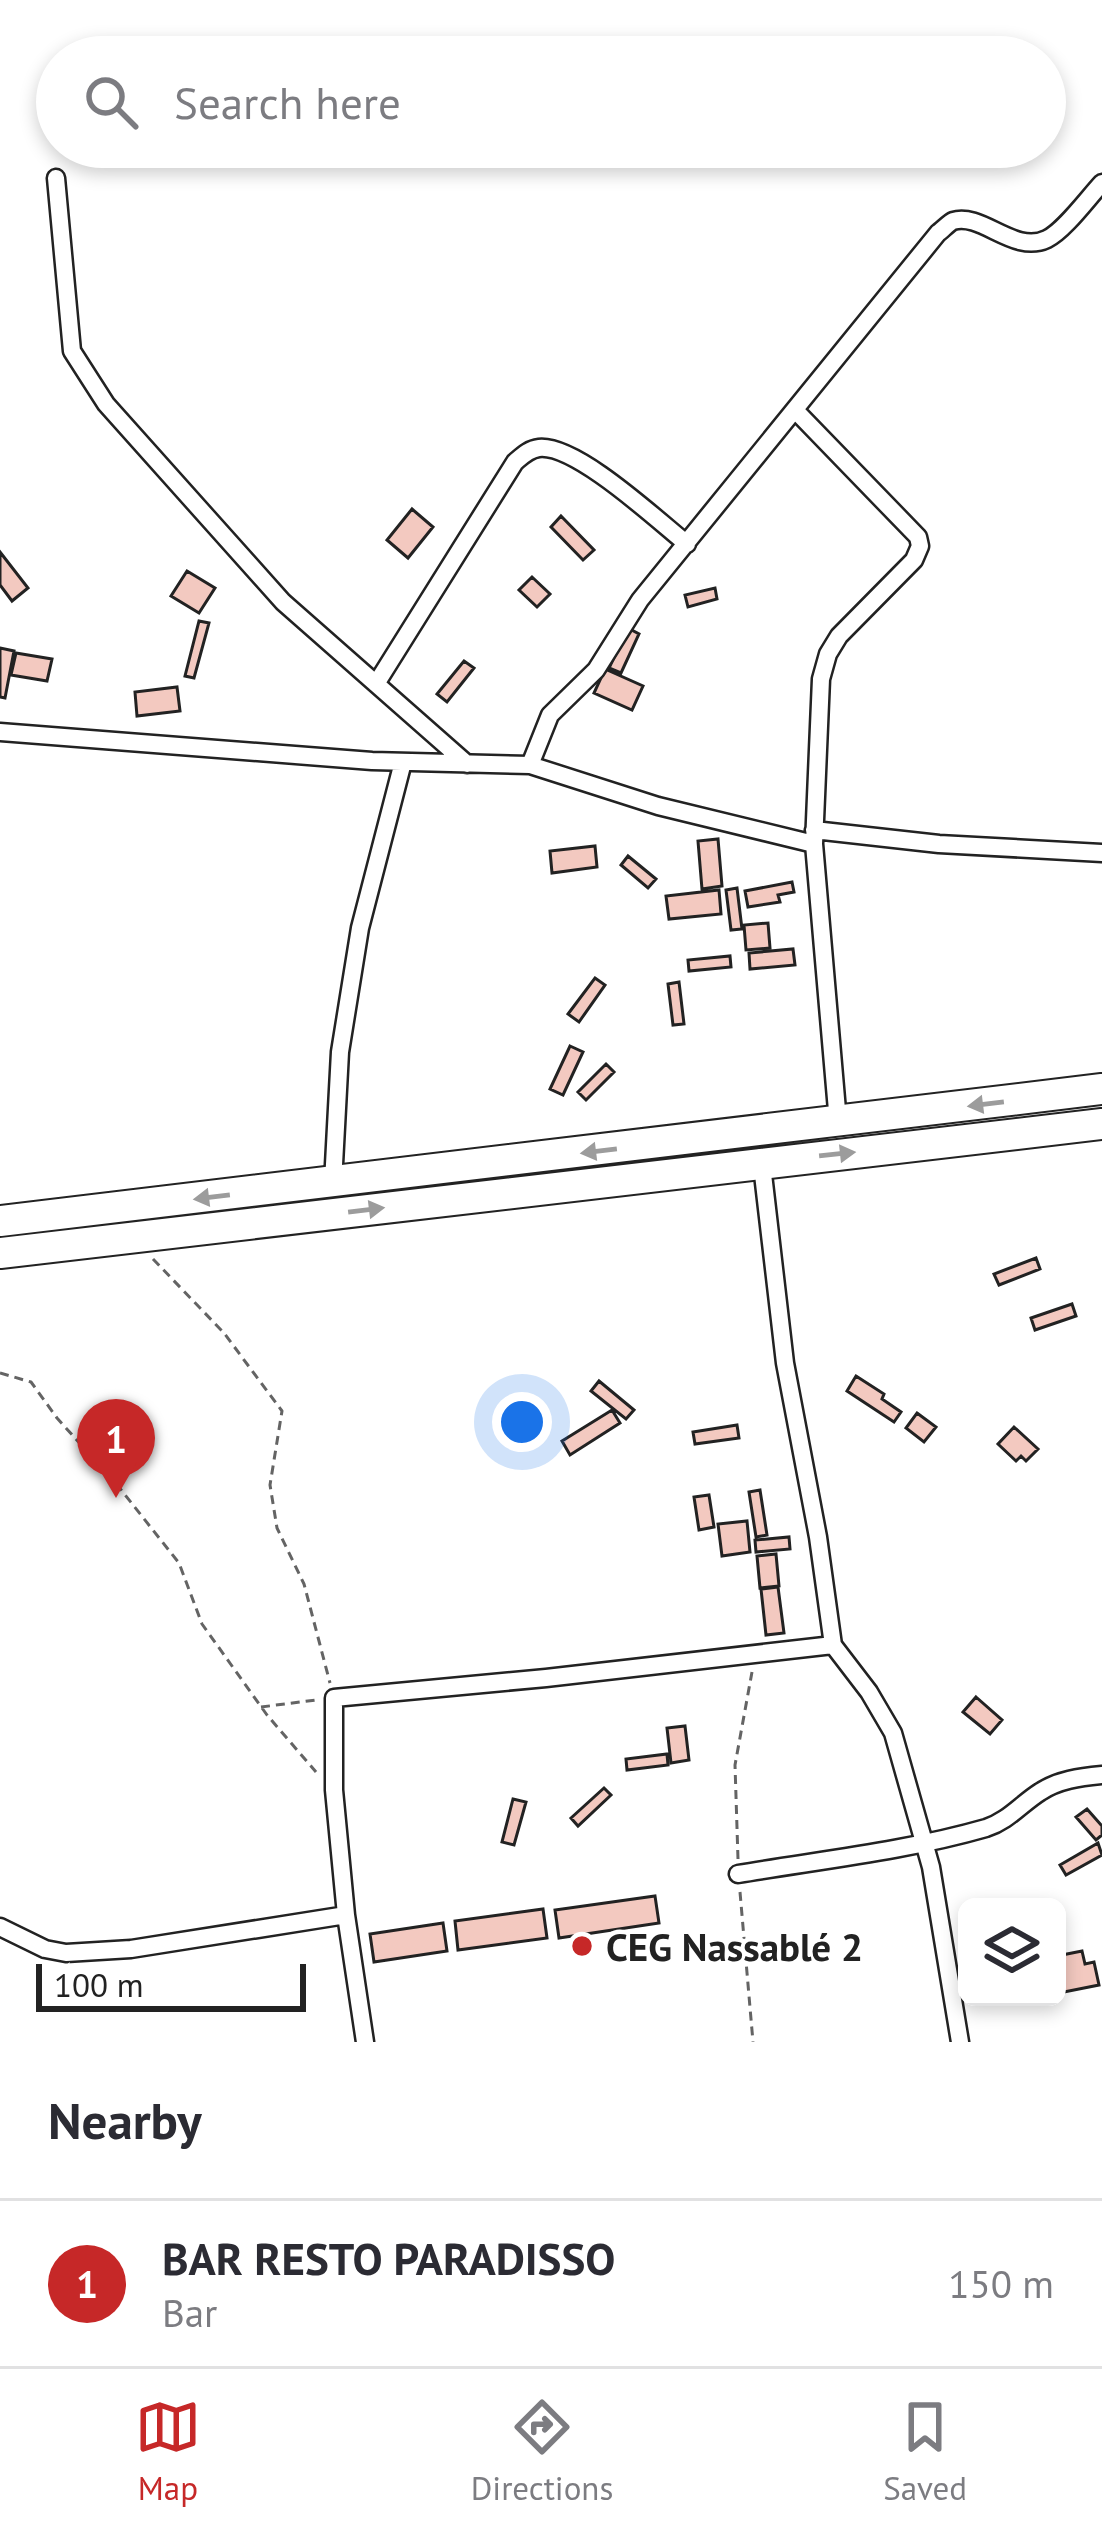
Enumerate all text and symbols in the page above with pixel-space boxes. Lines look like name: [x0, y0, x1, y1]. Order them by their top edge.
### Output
search box: [36, 36, 1066, 168]
icon: search: [78, 69, 144, 135]
text: Search here: [174, 73, 401, 131]
one-way arrow: [967, 1094, 1004, 1113]
one-way arrow: [580, 1142, 617, 1161]
one-way arrow: [819, 1144, 856, 1163]
one-way arrow: [192, 1188, 230, 1207]
one-way arrow: [348, 1200, 386, 1219]
your location: [492, 1392, 552, 1452]
pin: 1: [77, 1399, 155, 1498]
map controls: [958, 1898, 1066, 2006]
button: layers: [958, 1898, 1066, 2006]
place label: CEG Nassablé 2: [606, 1921, 863, 1972]
marker: CEG Nassablé 2: [569, 1933, 595, 1959]
scale bar: [36, 1958, 306, 2011]
text: 100 m: [54, 1963, 144, 2006]
text: Nearby: [48, 2087, 202, 2153]
text: BAR RESTO PARADISSO: [162, 2229, 615, 2287]
text: 1: [76, 2258, 98, 2309]
text: 150 m: [948, 2258, 1054, 2309]
text: Bar: [162, 2287, 217, 2338]
tab: Map: [135, 2394, 201, 2509]
tab: Directions: [471, 2394, 613, 2509]
tab: Saved: [883, 2394, 967, 2509]

